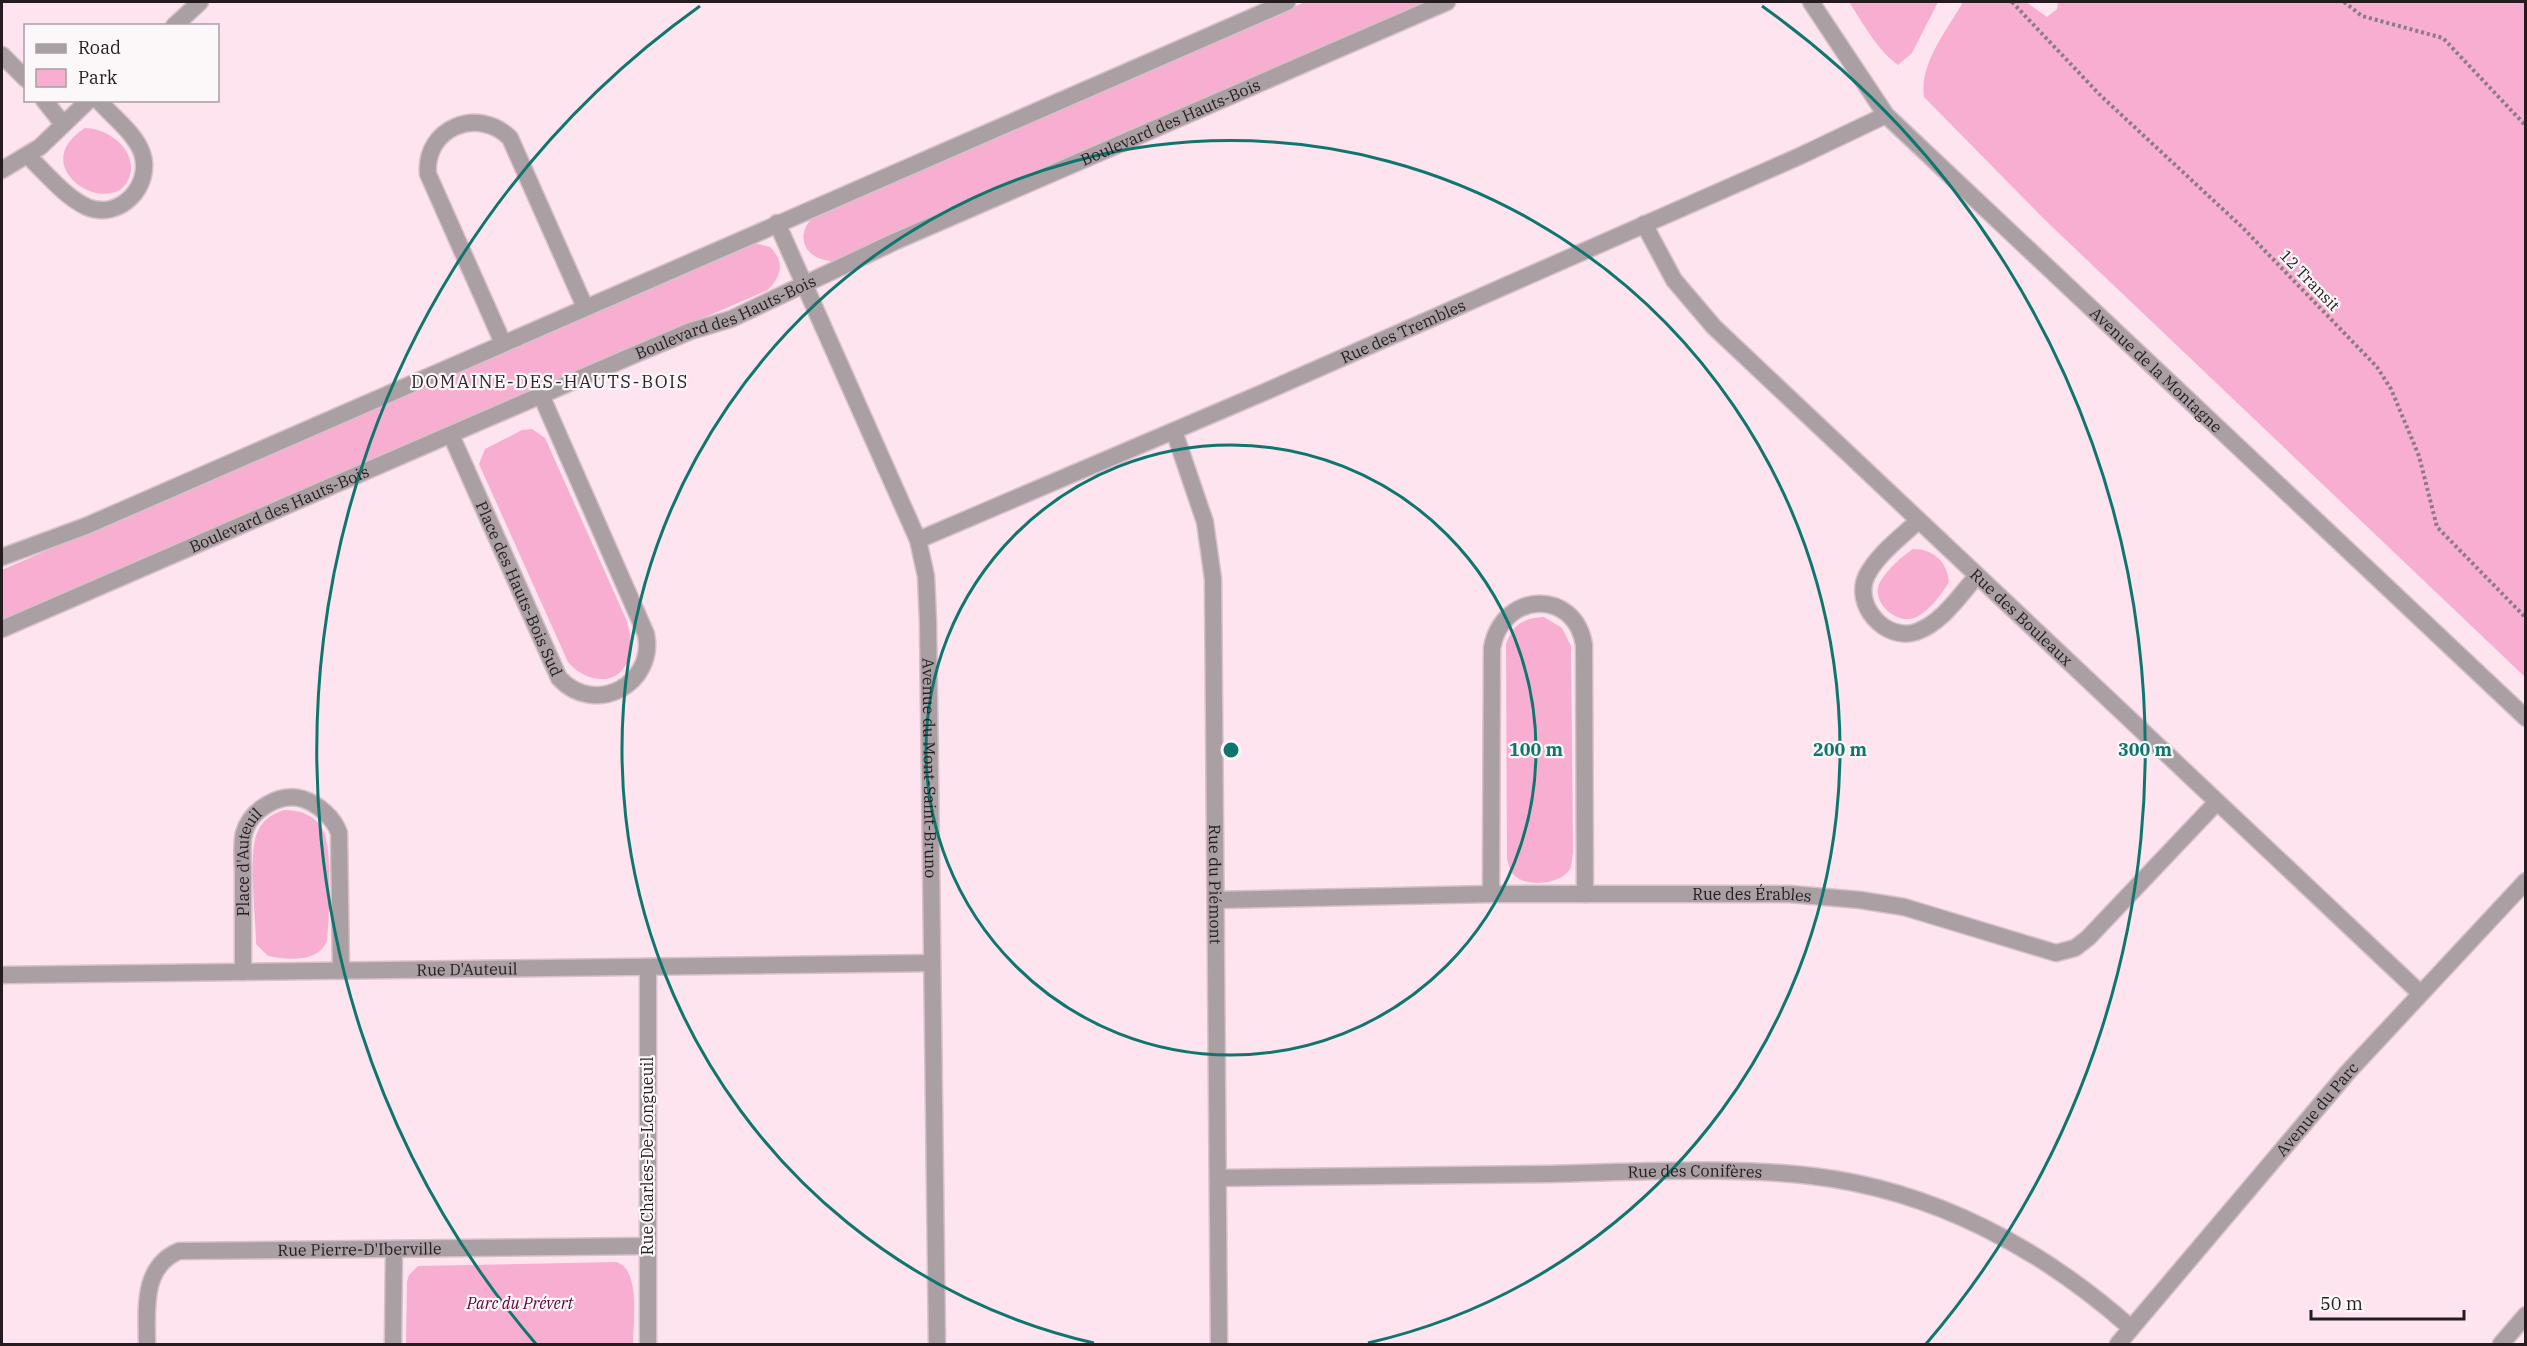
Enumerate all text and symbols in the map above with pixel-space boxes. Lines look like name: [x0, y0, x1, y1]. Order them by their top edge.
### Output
legend: [24, 24, 219, 102]
text: Road: [78, 36, 121, 59]
text: Park: [78, 66, 118, 89]
street label: Boulevard des Hauts-Bois: [1077, 74, 1263, 170]
street label: 12 Transit: [2276, 245, 2344, 315]
street label: Boulevard des Hauts-Bois: [632, 270, 819, 363]
street label: Rue des Trembles: [1337, 295, 1469, 367]
street label: Avenue de la Montagne: [2086, 303, 2227, 437]
district label: DOMAINE-DES-HAUTS-BOIS: [411, 370, 689, 393]
street label: Boulevard des Hauts-Bois: [186, 461, 372, 557]
street label: Place des Hauts-Bois Sud: [472, 498, 567, 680]
street label: Rue des Bouleaux: [1966, 564, 2077, 670]
street label: Avenue du Mont-Saint-Bruno: [918, 658, 941, 878]
text: 100 m: [1509, 738, 1564, 761]
text: 200 m: [1813, 738, 1868, 761]
text: 300 m: [2118, 738, 2173, 761]
centre of rings: [1221, 740, 1241, 760]
street label: Place d'Auteuil: [232, 803, 266, 916]
street label: Rue du Piémont: [1205, 824, 1226, 945]
street label: Rue des Érables: [1692, 883, 1812, 906]
street label: Rue D'Auteuil: [416, 958, 518, 980]
street label: Rue Charles-De-Longueuil: [637, 1057, 657, 1255]
street label: Avenue du Parc: [2271, 1058, 2362, 1160]
street label: Rue des Conifères: [1627, 1160, 1763, 1182]
street label: Rue Pierre-D'Iberville: [277, 1238, 442, 1260]
scale bar: [2311, 1283, 2464, 1321]
text: 50 m: [2320, 1292, 2363, 1315]
park label: Parc du Prévert: [466, 1293, 575, 1313]

